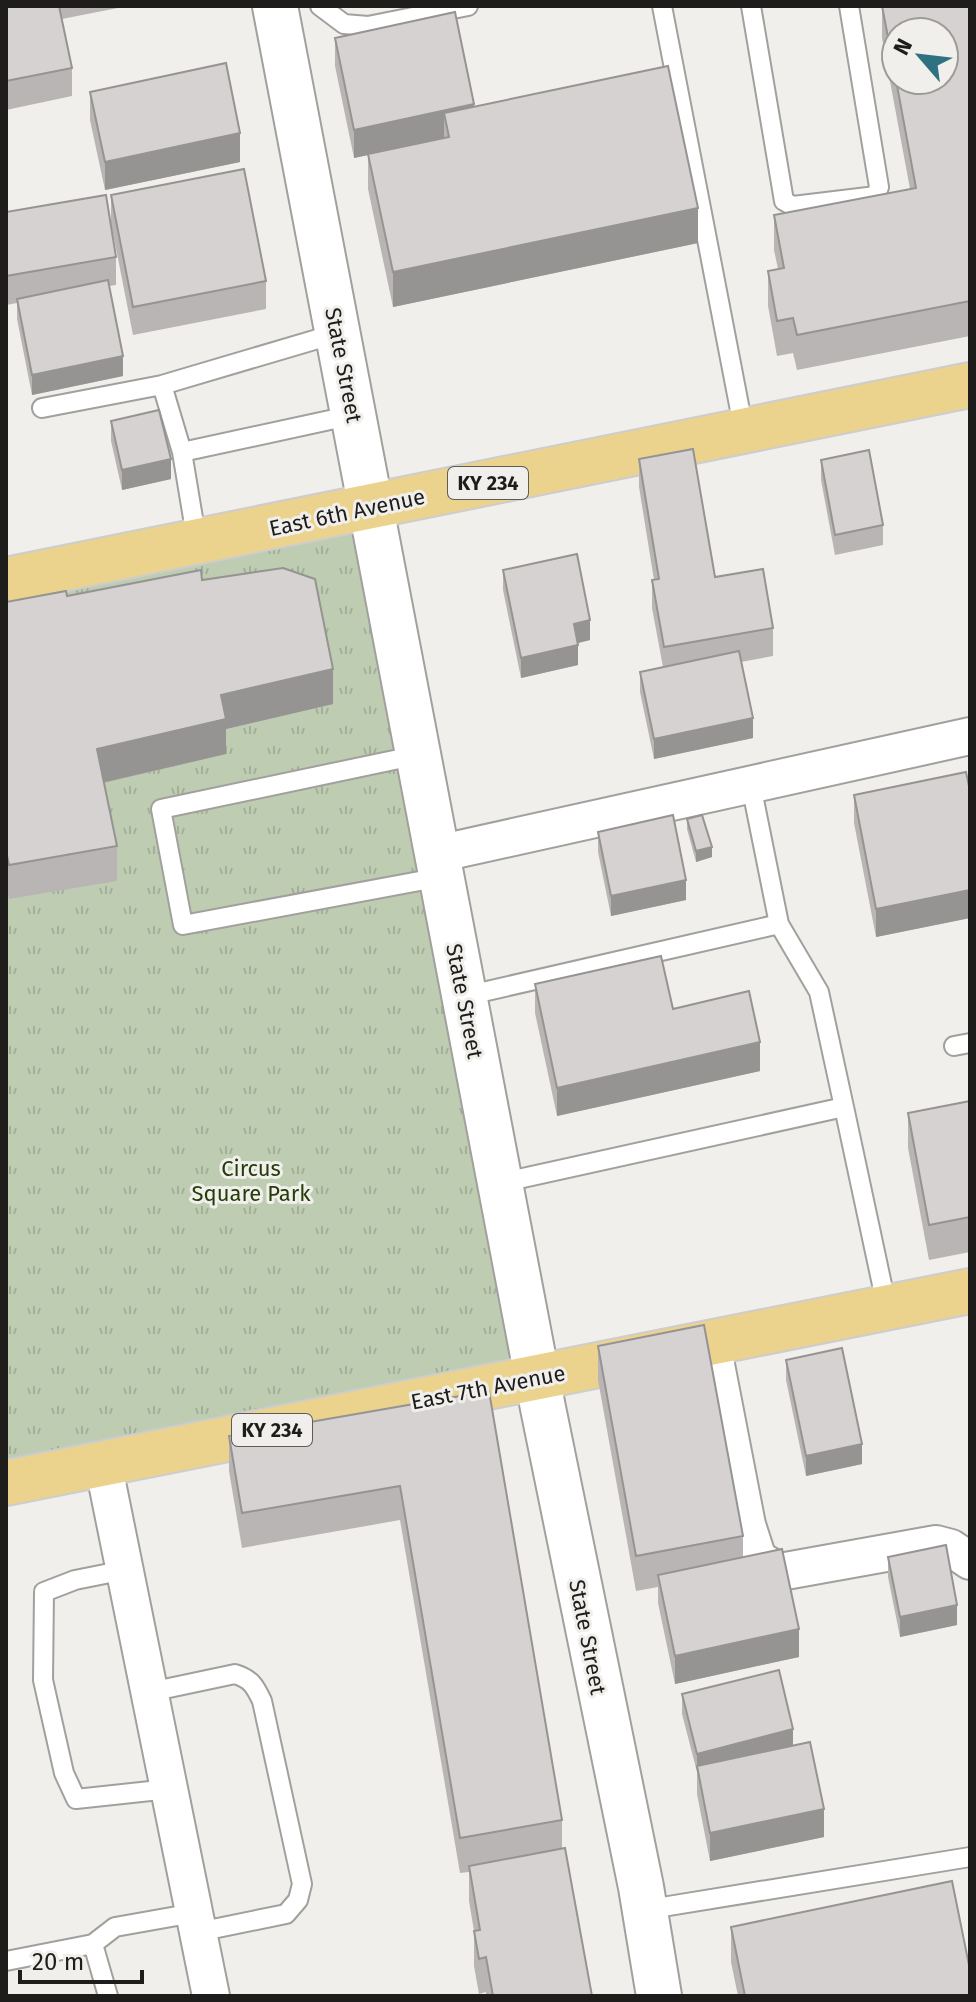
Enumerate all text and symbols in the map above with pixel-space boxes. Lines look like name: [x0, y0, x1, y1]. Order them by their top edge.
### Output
north arrow: [880, 16, 960, 96]
text: N: [887, 34, 918, 60]
street label: State Street: [319, 305, 368, 425]
road number: KY 234: [448, 467, 528, 499]
street label: East 6th Avenue: [267, 483, 428, 542]
street label: State Street: [440, 941, 489, 1061]
park label: Circus Square Park: [192, 1155, 311, 1207]
street label: East 7th Avenue: [409, 1359, 568, 1416]
road number: KY 234: [232, 1414, 312, 1446]
street label: State Street: [563, 1577, 612, 1697]
scale bar: [20, 1934, 142, 1984]
text: 20 m: [32, 1948, 84, 1976]

